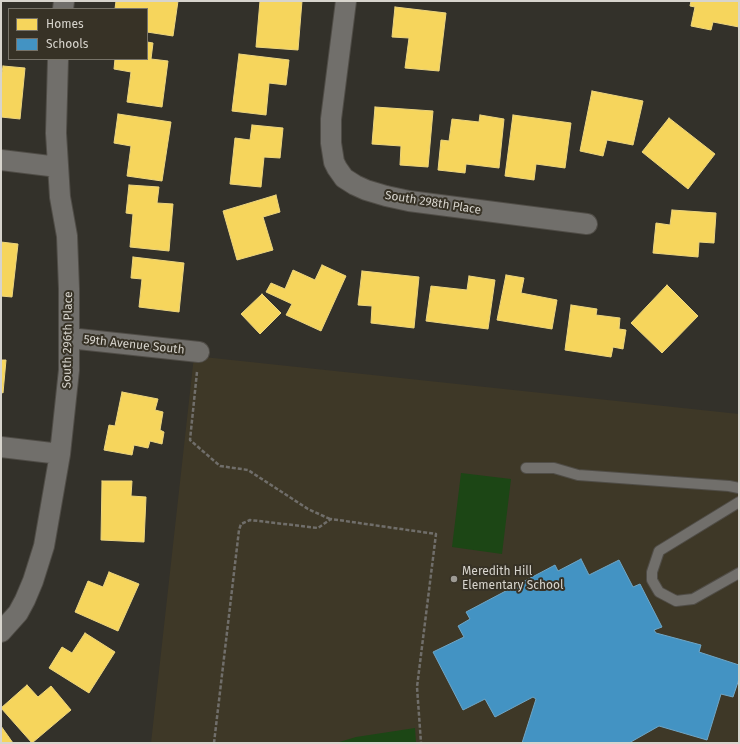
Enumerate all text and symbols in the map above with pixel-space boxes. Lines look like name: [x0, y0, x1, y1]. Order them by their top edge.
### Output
legend: [8, 8, 148, 60]
text: Homes: [46, 17, 84, 31]
text: Schools: [46, 37, 88, 51]
street label: South 298th Place: [384, 188, 482, 218]
street label: South 296th Place: [60, 291, 76, 389]
street label: 59th Avenue South: [83, 333, 185, 357]
place label: Meredith Hill Elementary School: [462, 565, 564, 593]
marker: Meredith Hill Elementary School: [449, 574, 459, 584]

